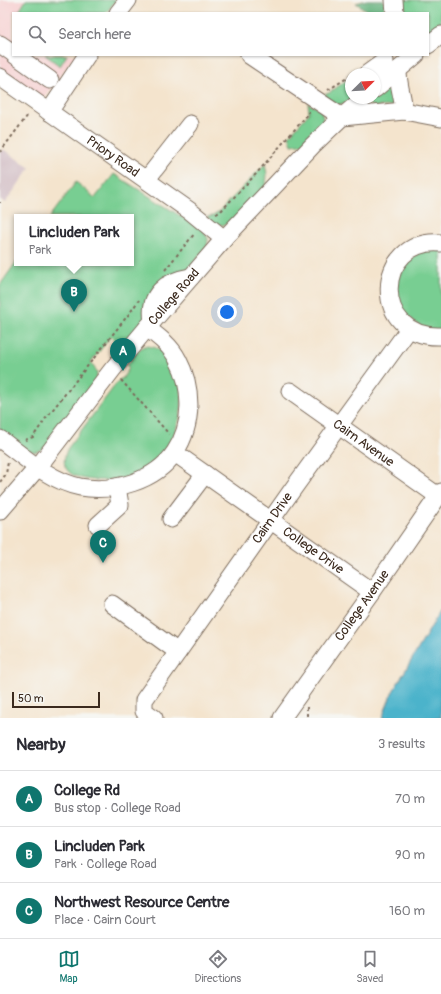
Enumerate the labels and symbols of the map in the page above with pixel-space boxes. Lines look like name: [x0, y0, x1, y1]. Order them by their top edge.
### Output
north arrow: [345, 68, 381, 104]
street label: Priory Road: [83, 132, 142, 181]
street label: College Road: [145, 265, 203, 329]
pin: B: [61, 279, 87, 312]
your location: [217, 302, 237, 322]
pin: A: [110, 338, 136, 371]
street label: Cairn Avenue: [330, 416, 398, 471]
street label: Cairn Drive: [249, 489, 296, 547]
street label: College Drive: [279, 523, 347, 578]
pin: C: [90, 530, 116, 563]
street label: College Avenue: [331, 566, 393, 644]
scale bar: [12, 690, 100, 709]

